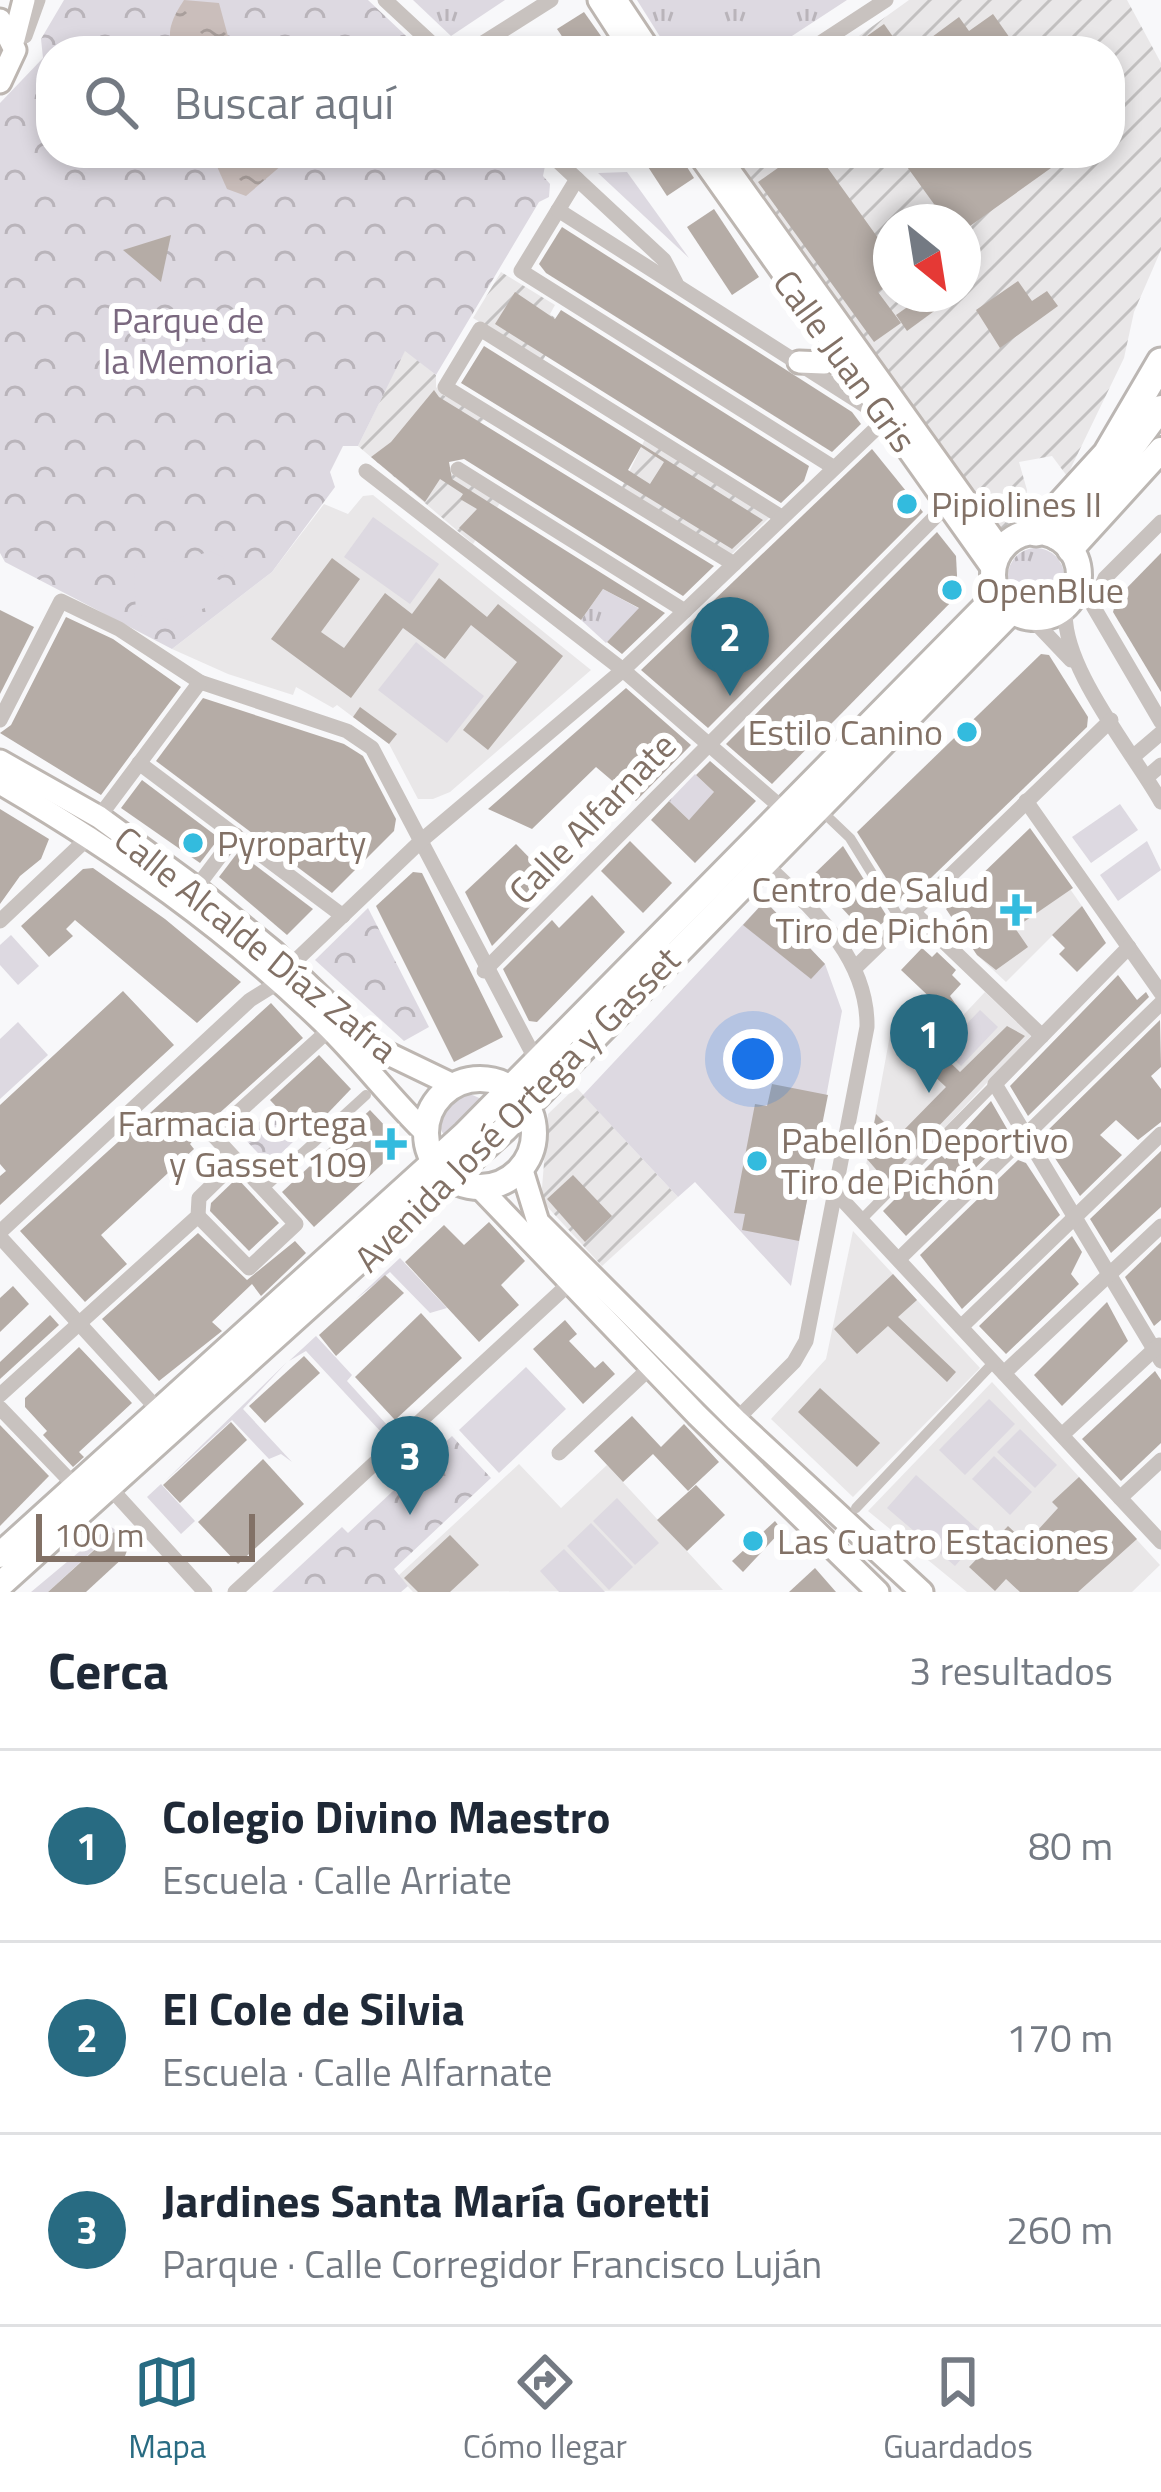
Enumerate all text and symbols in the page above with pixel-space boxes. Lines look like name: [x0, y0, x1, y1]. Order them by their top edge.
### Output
search box: [36, 36, 1125, 168]
text: Buscar aquí: [174, 68, 394, 136]
icon: search: [78, 69, 144, 135]
north arrow: [873, 204, 981, 312]
street label: Calle Juan Gris: [760, 258, 931, 464]
park label: Parque de la Memoria: [103, 292, 273, 388]
place label: Pipiolines II: [931, 476, 1102, 531]
marker: Pipiolines II: [894, 491, 920, 517]
place label: OpenBlue: [976, 562, 1124, 617]
marker: OpenBlue: [939, 577, 965, 603]
pin: 2: [691, 597, 769, 696]
place label: Estilo Canino: [747, 704, 943, 759]
street label: Calle Alfarnate: [495, 719, 688, 916]
marker: Estilo Canino: [954, 719, 980, 745]
street label: Calle Alcalde Díaz Zafra: [103, 812, 410, 1075]
place label: Pyroparty: [217, 815, 366, 870]
marker: Pyroparty: [180, 830, 206, 856]
place label: Centro de Salud Tiro de Pichón: [752, 861, 989, 957]
marker: Centro de Salud Tiro de Pichón: [1000, 894, 1032, 926]
street label: Avenida José Ortega y Gasset: [341, 933, 692, 1284]
pin: 1: [890, 994, 968, 1093]
your location: [723, 1029, 783, 1089]
place label: Farmacia Ortega y Gasset 109: [118, 1095, 367, 1191]
place label: Pabellón Deportivo Tiro de Pichón: [781, 1112, 1069, 1208]
marker: Farmacia Ortega y Gasset 109: [378, 1131, 404, 1157]
marker: Pabellón Deportivo Tiro de Pichón: [744, 1148, 770, 1174]
pin: 3: [371, 1416, 449, 1515]
scale bar: [36, 1508, 255, 1561]
text: 100 m: [54, 1510, 144, 1560]
place label: Las Cuatro Estaciones: [777, 1513, 1109, 1568]
marker: Las Cuatro Estaciones: [740, 1528, 766, 1554]
text: Cerca: [48, 1631, 169, 1709]
text: 3 resultados: [909, 1641, 1113, 1700]
text: Colegio Divino Maestro: [162, 1782, 611, 1850]
text: 1: [76, 1816, 98, 1875]
text: 80 m: [1028, 1816, 1113, 1875]
text: Escuela · Calle Arriate: [162, 1850, 512, 1909]
text: El Cole de Silvia: [162, 1974, 465, 2042]
text: 2: [76, 2008, 98, 2067]
text: 170 m: [1006, 2008, 1113, 2067]
text: Escuela · Calle Alfarnate: [162, 2042, 552, 2101]
text: Jardines Santa María Goretti: [162, 2166, 711, 2234]
text: 3: [76, 2200, 98, 2259]
text: 260 m: [1006, 2200, 1113, 2259]
text: Parque · Calle Corregidor Francisco Luján: [162, 2234, 822, 2293]
tab: Mapa: [128, 2349, 206, 2471]
tab: Cómo llegar: [463, 2349, 627, 2471]
tab: Guardados: [883, 2349, 1033, 2471]

